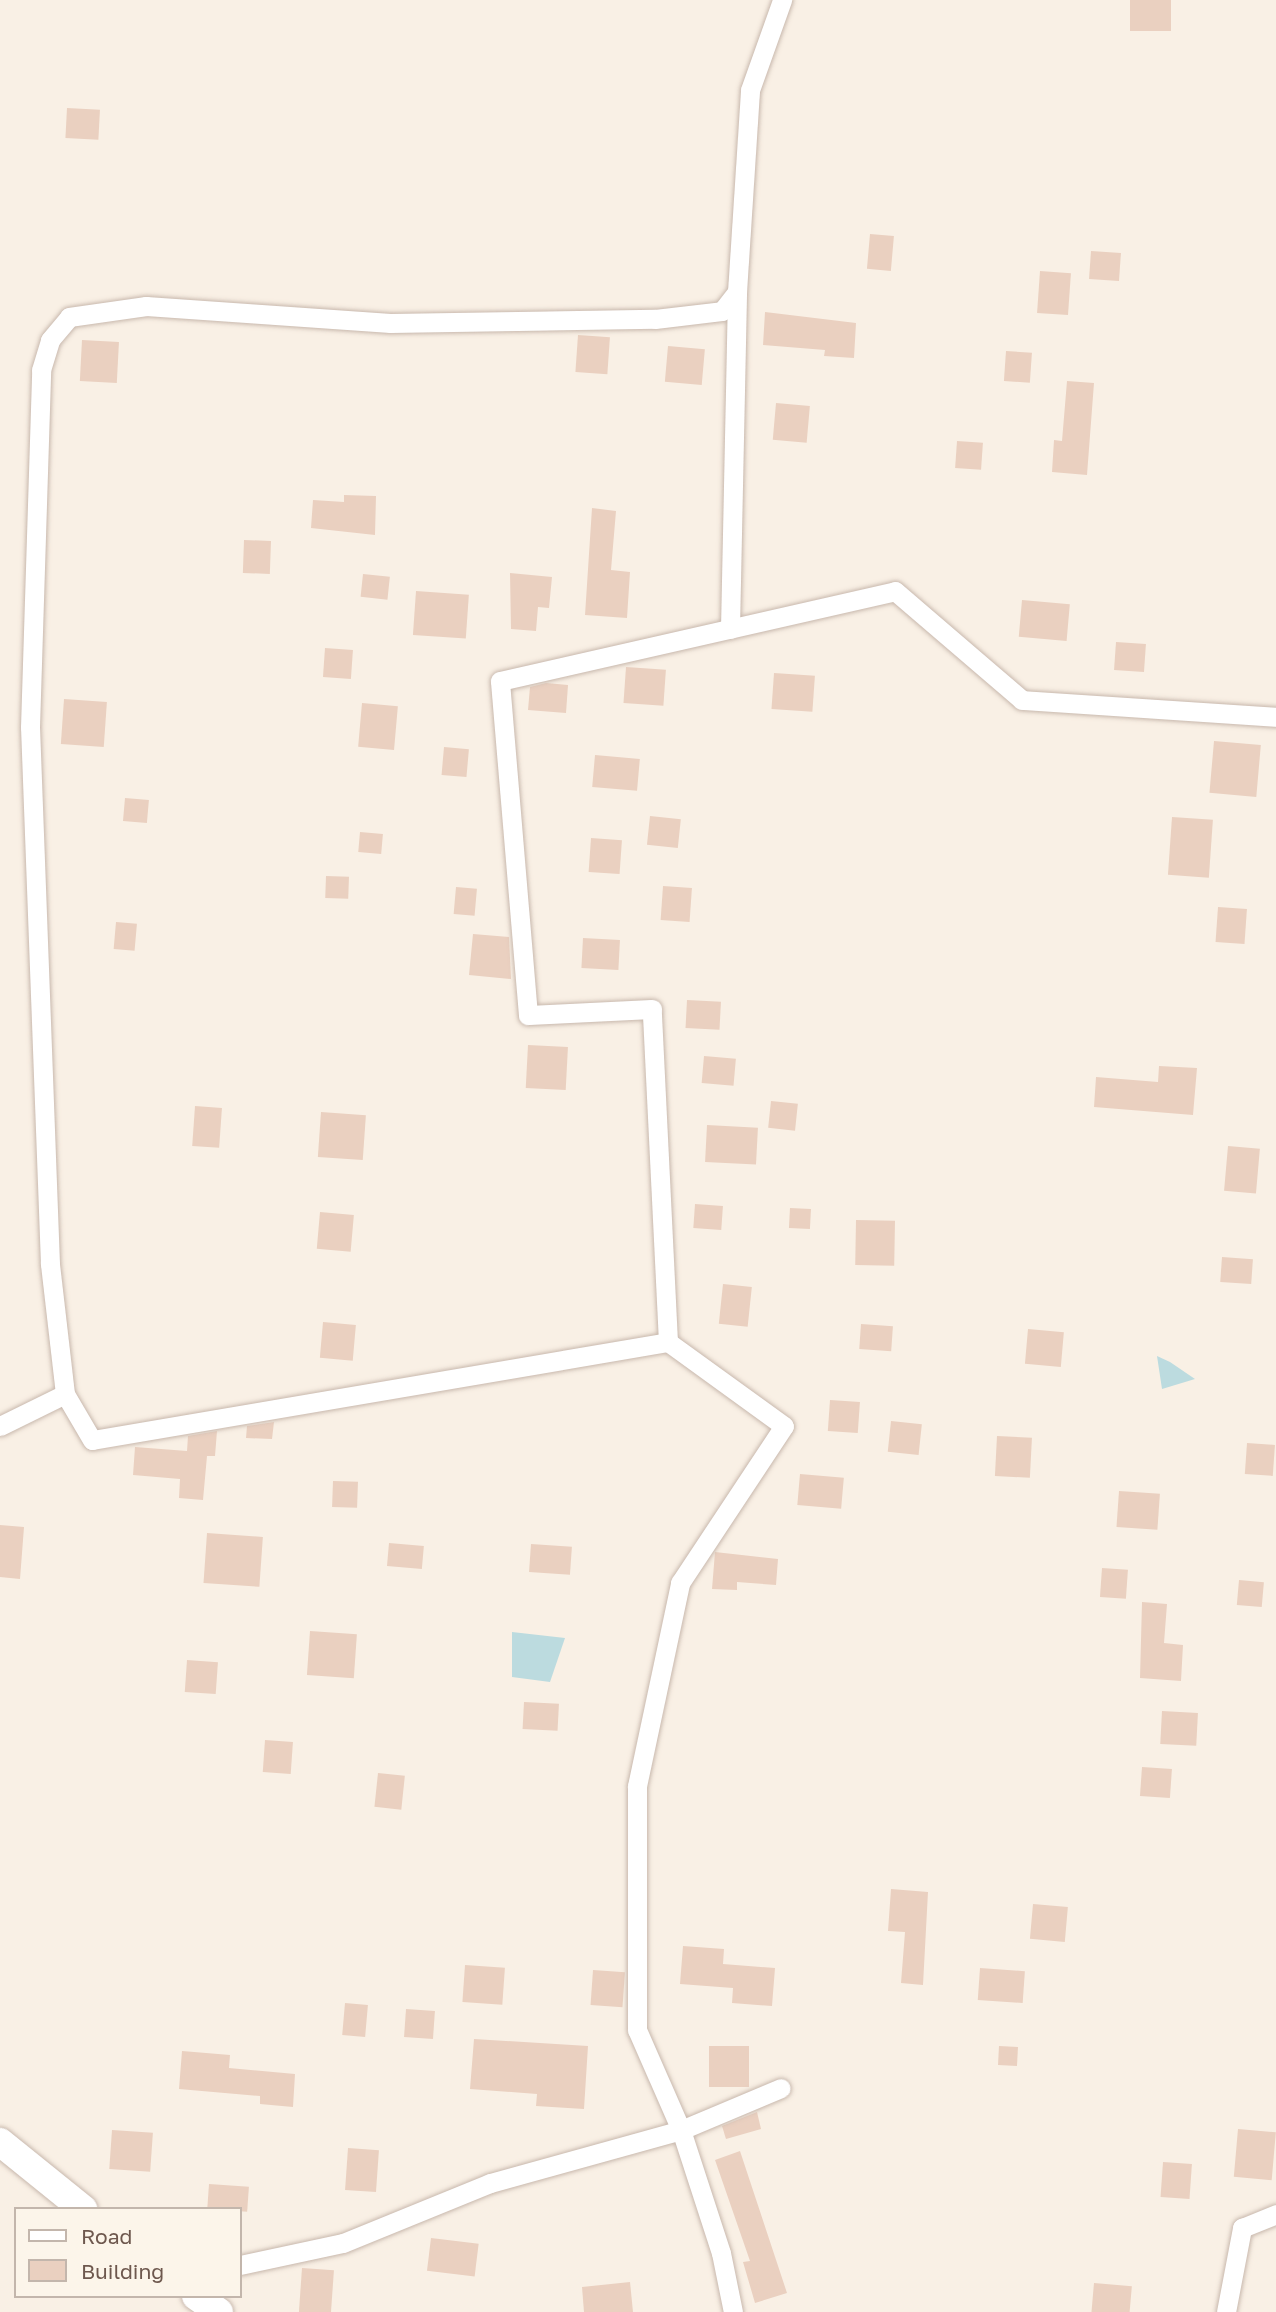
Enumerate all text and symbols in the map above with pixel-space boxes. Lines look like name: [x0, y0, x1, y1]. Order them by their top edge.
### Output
legend: [14, 2207, 242, 2298]
text: Road: [81, 2223, 132, 2249]
text: Building: [81, 2258, 164, 2284]

